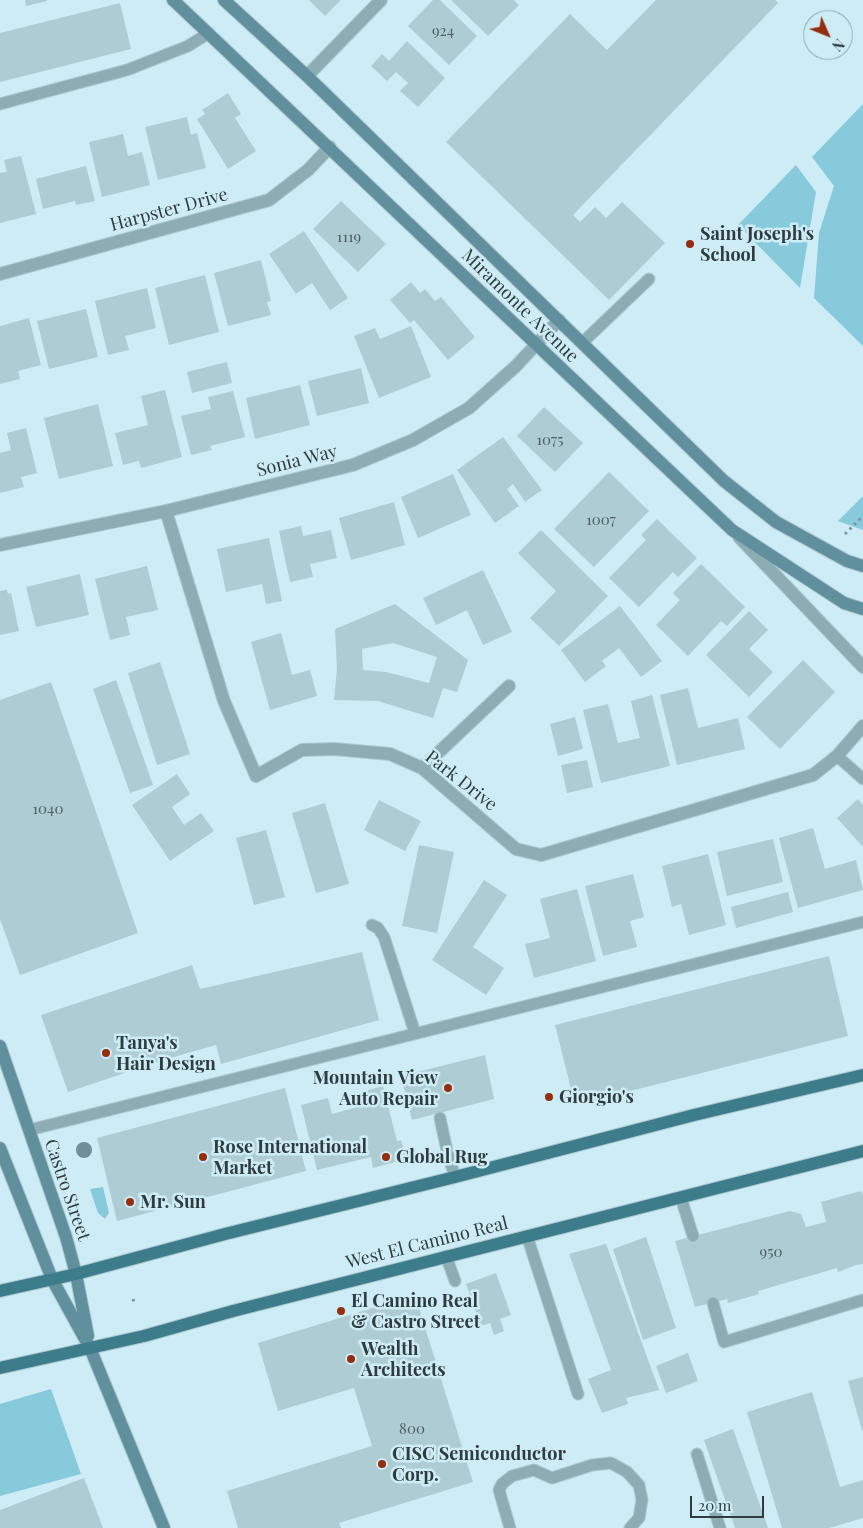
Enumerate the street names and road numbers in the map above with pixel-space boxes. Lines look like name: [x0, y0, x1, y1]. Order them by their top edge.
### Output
street label: Harpster Drive: [108, 184, 230, 236]
street label: Miramonte Avenue: [457, 245, 583, 367]
street label: Sonia Way: [254, 441, 340, 481]
street label: Park Drive: [421, 746, 501, 816]
street label: Castro Street: [40, 1136, 94, 1244]
street label: West El Camino Real: [344, 1212, 510, 1274]

